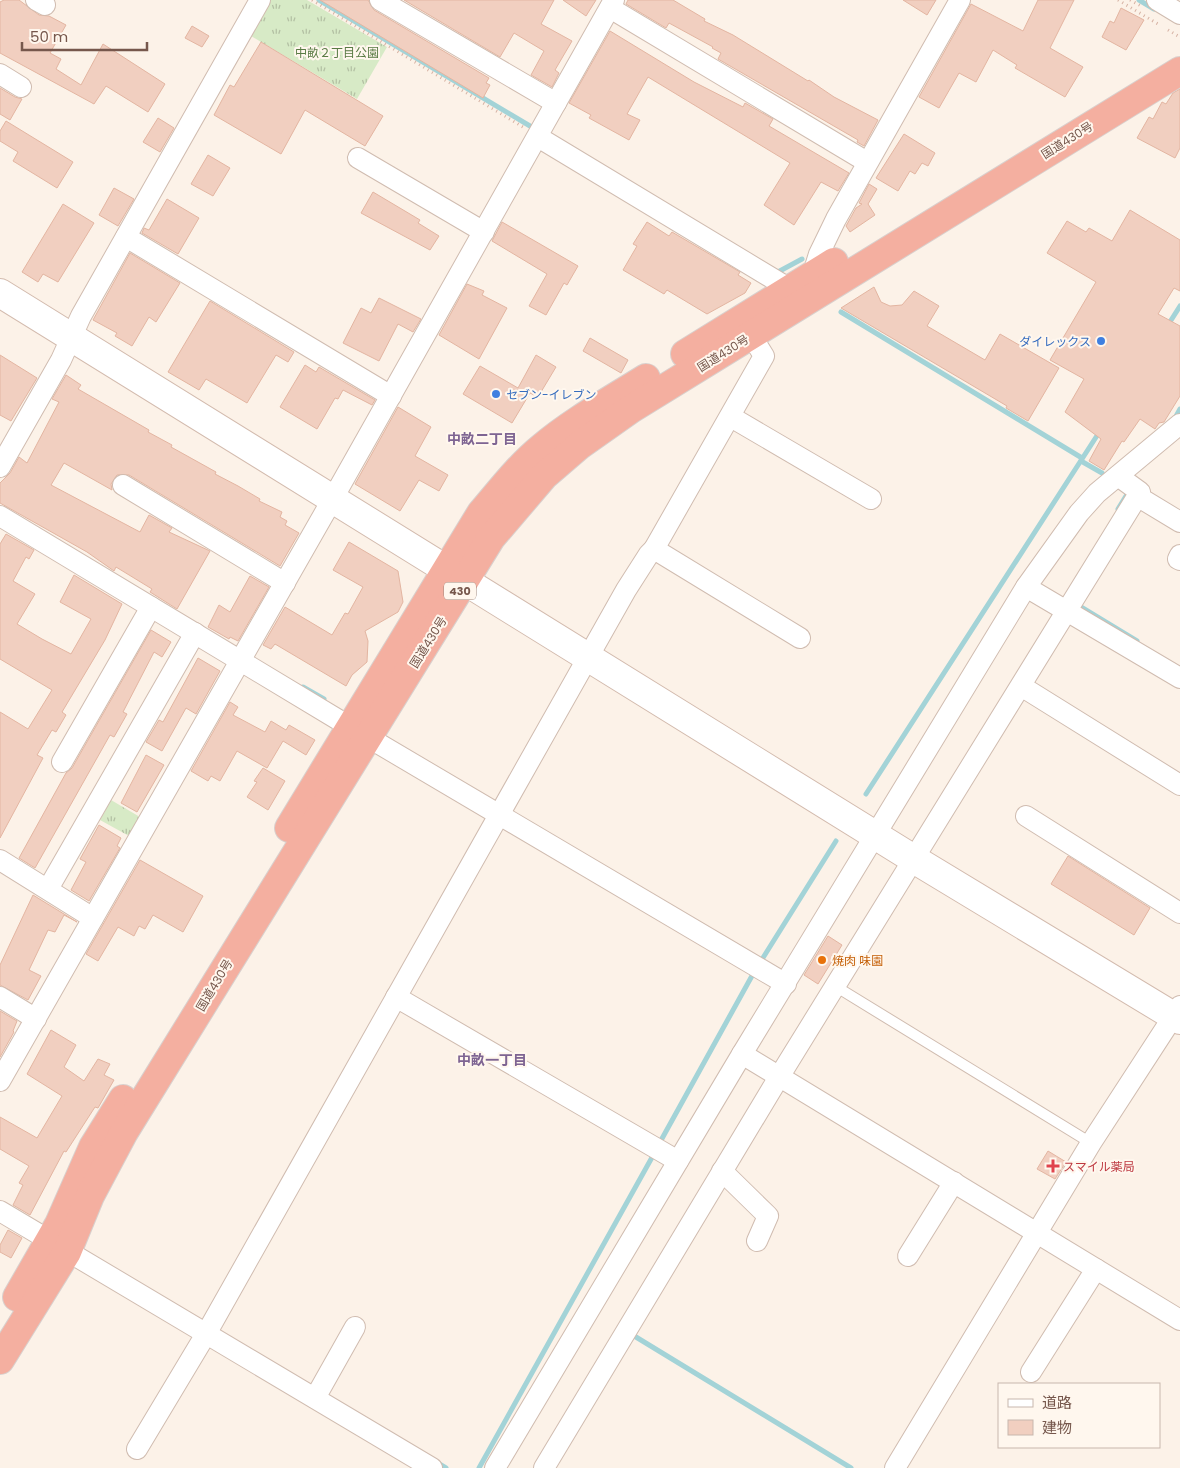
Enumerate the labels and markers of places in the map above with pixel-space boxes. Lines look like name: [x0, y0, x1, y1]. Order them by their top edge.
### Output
place label: ダイレックス: [1019, 333, 1091, 350]
marker: ダイレックス: [1095, 335, 1107, 347]
place label: セブン-イレブン: [506, 386, 597, 403]
marker: セブン-イレブン: [490, 388, 502, 400]
place label: 焼肉 味園: [832, 952, 883, 969]
marker: 焼肉 味園: [816, 954, 828, 966]
place label: スマイル薬局: [1063, 1158, 1135, 1175]
marker: スマイル薬局: [1047, 1160, 1059, 1172]

